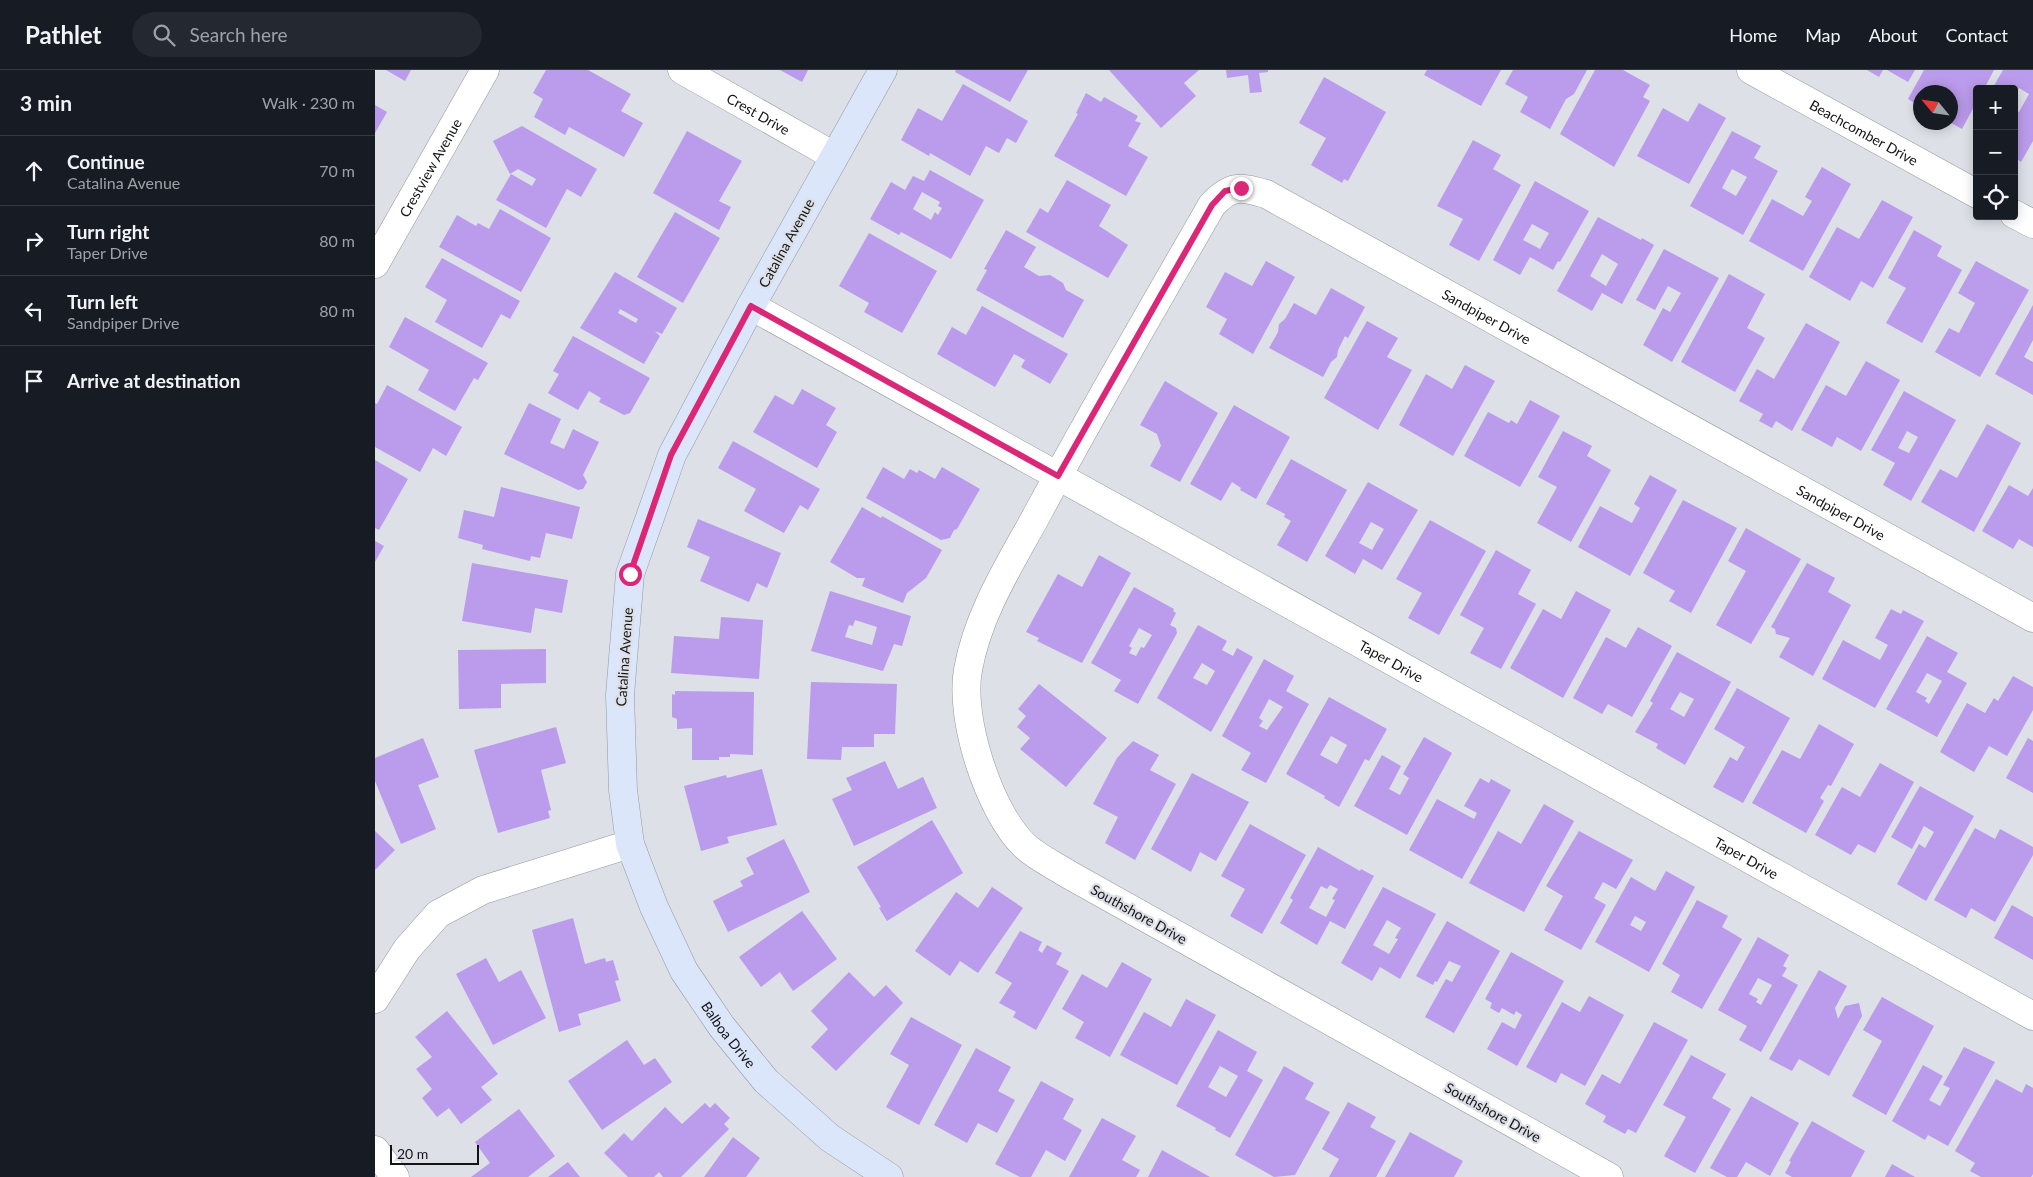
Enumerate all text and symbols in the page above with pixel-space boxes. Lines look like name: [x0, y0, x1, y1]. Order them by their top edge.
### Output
search box: [132, 12, 482, 57]
text: Pathlet: [25, 20, 102, 49]
icon: search: [150, 21, 178, 49]
text: Search here: [190, 23, 288, 46]
text: Home: [1729, 24, 1777, 46]
text: Map: [1805, 24, 1841, 46]
text: About: [1869, 24, 1918, 46]
text: Contact: [1946, 24, 2008, 46]
north arrow: [1913, 85, 1958, 130]
map controls: [1973, 85, 2018, 220]
button: +: [1973, 85, 2018, 130]
street label: Crest Drive: [724, 89, 793, 138]
text: 3 min: [20, 90, 72, 115]
text: Walk · 230 m: [262, 93, 355, 112]
street label: Beachcomber Drive: [1807, 96, 1921, 169]
street label: Crestview Avenue: [395, 115, 464, 220]
button: −: [1973, 130, 2018, 175]
text: Continue: [67, 150, 145, 173]
icon: ahead: [20, 157, 48, 185]
text: 70 m: [319, 161, 355, 180]
text: Catalina Avenue: [67, 173, 180, 192]
button: locate: [1973, 175, 2018, 220]
route end: [1230, 177, 1253, 200]
street label: Catalina Avenue: [755, 196, 817, 290]
text: Turn right: [67, 220, 149, 243]
icon: right: [20, 227, 48, 255]
text: 80 m: [319, 231, 355, 250]
text: Taper Drive: [67, 243, 148, 262]
street label: Sandpiper Drive: [1439, 285, 1534, 347]
text: Turn left: [67, 290, 138, 313]
icon: left: [20, 297, 48, 325]
text: 80 m: [319, 301, 355, 320]
text: Sandpiper Drive: [67, 313, 179, 332]
icon: arrive: [20, 367, 48, 395]
text: Arrive at destination: [67, 369, 240, 392]
street label: Sandpiper Drive: [1794, 481, 1888, 543]
route start: [619, 563, 642, 586]
street label: Catalina Avenue: [612, 607, 636, 707]
street label: Taper Drive: [1356, 636, 1426, 685]
street label: Taper Drive: [1711, 833, 1782, 882]
street label: Southshore Drive: [1088, 881, 1190, 947]
street label: Balboa Drive: [698, 998, 760, 1071]
street label: Southshore Drive: [1442, 1079, 1544, 1145]
scale bar: [390, 1142, 479, 1165]
text: 20 m: [397, 1145, 428, 1162]

